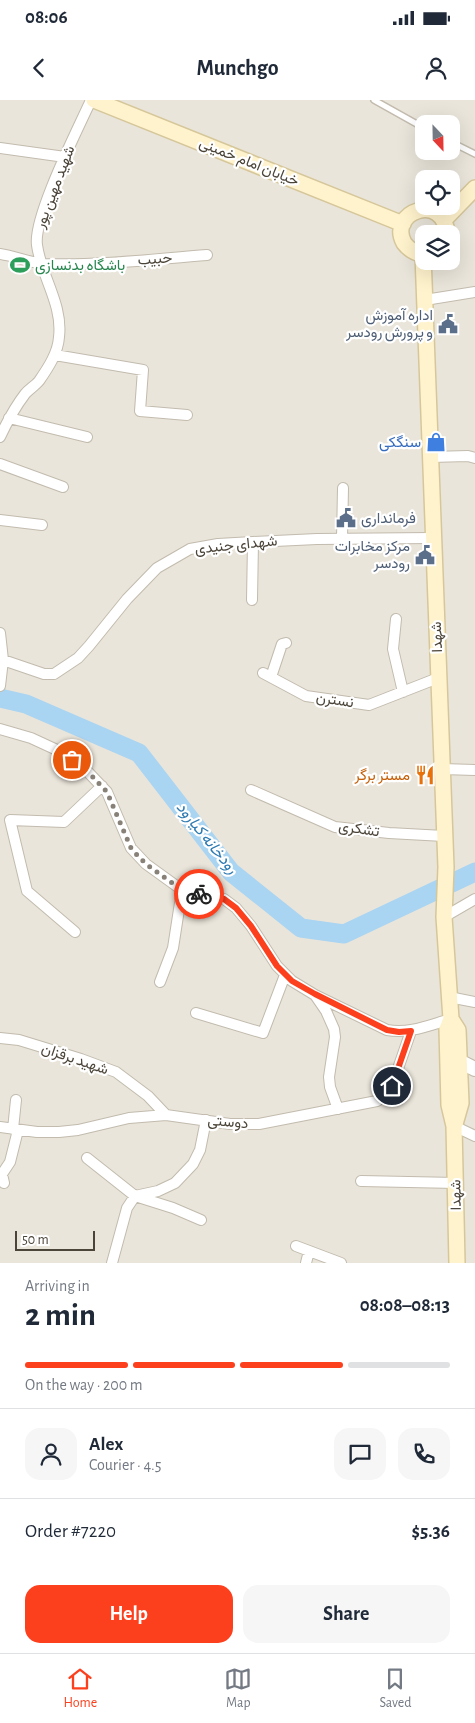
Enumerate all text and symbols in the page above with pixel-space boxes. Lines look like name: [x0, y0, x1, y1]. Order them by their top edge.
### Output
text: 08:06: [25, 8, 68, 27]
icon: back: [25, 54, 53, 82]
icon: person: [422, 54, 450, 82]
text: Munchgo: [196, 57, 279, 79]
north arrow: [415, 115, 460, 160]
map controls: [415, 115, 460, 270]
street label: خیابان امام خمینی: [196, 135, 301, 191]
street label: شهید مهین پور: [32, 143, 80, 232]
button: locate: [415, 170, 460, 215]
button: layers: [415, 225, 460, 270]
street label: حبیب: [137, 250, 173, 269]
sports icon: باشگاه بدنسازى: [9, 254, 31, 276]
place label: باشگاه بدنسازى: [35, 258, 125, 275]
place label: اداره آموزش و پرورش رودسر: [345, 307, 433, 342]
public building icon: اداره آموزش و پرورش رودسر: [437, 313, 459, 335]
shop icon: سنگکى: [425, 431, 447, 453]
place label: سنگکى: [379, 435, 421, 452]
public building icon: فرماندارى: [335, 507, 357, 529]
place label: فرماندارى: [361, 511, 416, 528]
street label: شهدای جنیدی: [194, 533, 278, 559]
place label: مرکز مخابرات رودسر: [335, 539, 410, 572]
public building icon: مرکز مخابرات رودسر: [414, 544, 436, 566]
street label: شهدا: [429, 621, 446, 653]
street label: نسترن: [315, 690, 355, 711]
pin: [51, 739, 93, 781]
icon: bag: [58, 746, 86, 774]
restaurant icon: مستر برگر: [414, 764, 436, 786]
place label: مستر برگر: [353, 768, 410, 784]
water label: رودخانه کیارود: [172, 799, 241, 879]
street label: تشکری: [337, 819, 381, 841]
courier: [174, 869, 224, 919]
icon: bike: [185, 880, 213, 908]
street label: شهید برقزان: [39, 1041, 111, 1078]
pin: [371, 1065, 413, 1107]
icon: home: [378, 1072, 406, 1100]
street label: دوستی: [207, 1113, 249, 1133]
street label: شهدا: [448, 1179, 465, 1211]
scale bar: [15, 1228, 95, 1251]
text: 50 m: [22, 1233, 49, 1247]
text: Arriving in: [25, 1278, 90, 1294]
text: 08:08–08:13: [360, 1296, 450, 1315]
text: 2 min: [25, 1299, 96, 1331]
text: On the way · 200 m: [25, 1377, 143, 1393]
button: person: [25, 1428, 77, 1480]
button: chat: [334, 1428, 386, 1480]
button: phone: [398, 1428, 450, 1480]
text: Alex: [89, 1435, 123, 1454]
text: Courier · 4.5: [89, 1457, 161, 1473]
text: Order #7220: [25, 1522, 116, 1541]
text: $5.36: [412, 1522, 450, 1541]
button: Help: [25, 1585, 233, 1643]
button: Share: [243, 1585, 450, 1643]
tab: Home: [64, 1665, 97, 1712]
tab: Map: [224, 1665, 252, 1712]
tab: Saved: [379, 1665, 411, 1712]

